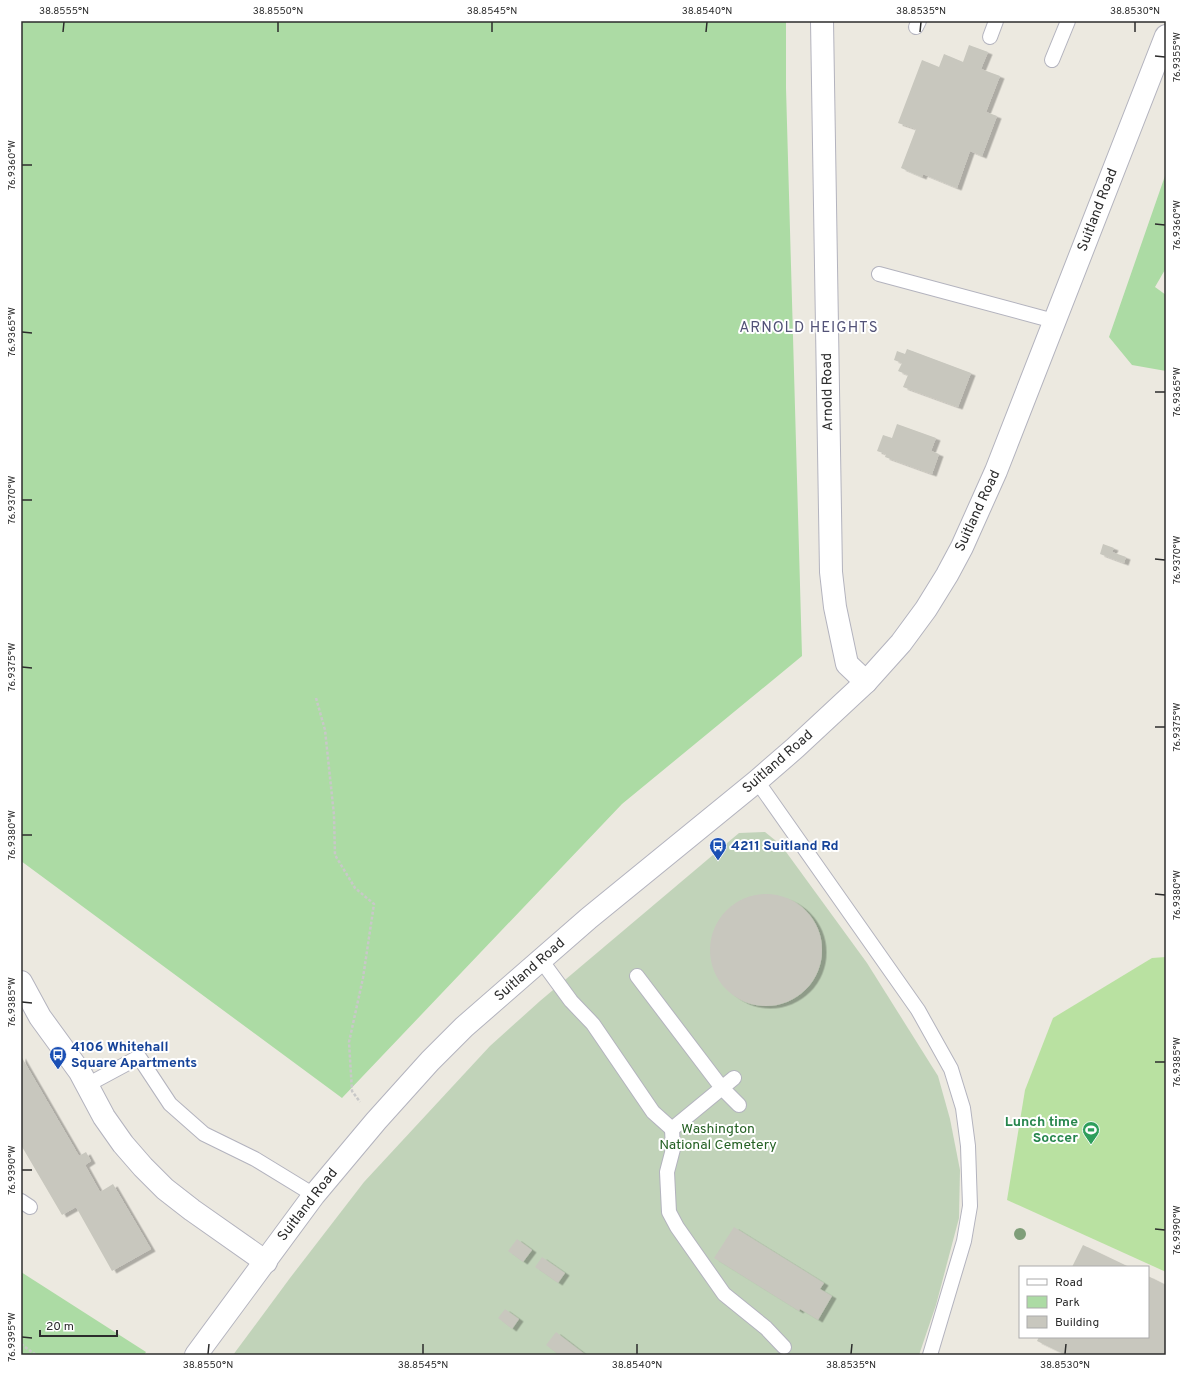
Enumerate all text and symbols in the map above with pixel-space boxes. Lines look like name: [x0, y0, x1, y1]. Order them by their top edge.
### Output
text: 38.8555°N: [39, 5, 89, 18]
text: 38.8550°N: [253, 5, 303, 18]
text: 38.8545°N: [467, 5, 517, 18]
text: 38.8540°N: [682, 5, 732, 18]
text: 38.8535°N: [896, 5, 946, 18]
text: 38.8530°N: [1110, 5, 1160, 18]
text: 76.9355°W: [1171, 32, 1184, 82]
text: 76.9360°W: [6, 140, 19, 190]
street label: Suitland Road: [1074, 166, 1122, 254]
text: 76.9360°W: [1171, 200, 1184, 250]
text: 76.9365°W: [6, 307, 19, 357]
district label: ARNOLD HEIGHTS: [739, 319, 879, 338]
street label: Arnold Road: [819, 353, 837, 431]
text: 76.9365°W: [1171, 367, 1184, 417]
street label: Suitland Road: [952, 468, 1004, 554]
text: 76.9370°W: [6, 476, 19, 524]
text: 76.9370°W: [1171, 536, 1184, 584]
text: 76.9375°W: [6, 643, 19, 691]
text: 76.9375°W: [1171, 703, 1184, 751]
street label: Suitland Road: [739, 727, 817, 797]
text: 76.9380°W: [6, 810, 19, 860]
bus stop icon: 4211 Suitland Rd: [708, 836, 728, 861]
place label: 4211 Suitland Rd: [731, 838, 839, 855]
text: 76.9380°W: [1171, 870, 1184, 920]
street label: Suitland Road: [491, 935, 569, 1005]
text: 76.9385°W: [6, 977, 19, 1027]
text: 76.9385°W: [1171, 1037, 1184, 1087]
place label: 4106 Whitehall Square Apartments: [71, 1039, 197, 1072]
bus stop icon: 4106 Whitehall Square Apartments: [48, 1045, 68, 1070]
place label: Lunch time Soccer: [1005, 1114, 1078, 1147]
sports icon: Lunch time Soccer: [1081, 1120, 1101, 1145]
park label: Washington National Cemetery: [659, 1121, 777, 1154]
text: 76.9390°W: [6, 1145, 19, 1195]
street label: Suitland Road: [274, 1165, 342, 1245]
text: 76.9390°W: [1171, 1205, 1184, 1255]
legend: [1019, 1266, 1149, 1338]
text: Road: [1055, 1275, 1083, 1291]
text: Park: [1055, 1295, 1080, 1311]
text: 76.9395°W: [6, 1312, 19, 1362]
scale bar: [40, 1312, 117, 1338]
text: Building: [1055, 1315, 1099, 1331]
text: 20 m: [46, 1319, 74, 1335]
text: 38.8550°N: [183, 1359, 233, 1372]
text: 38.8545°N: [398, 1359, 448, 1372]
text: 38.8540°N: [612, 1359, 662, 1372]
text: 38.8535°N: [826, 1359, 876, 1372]
text: 38.8530°N: [1040, 1359, 1090, 1372]

